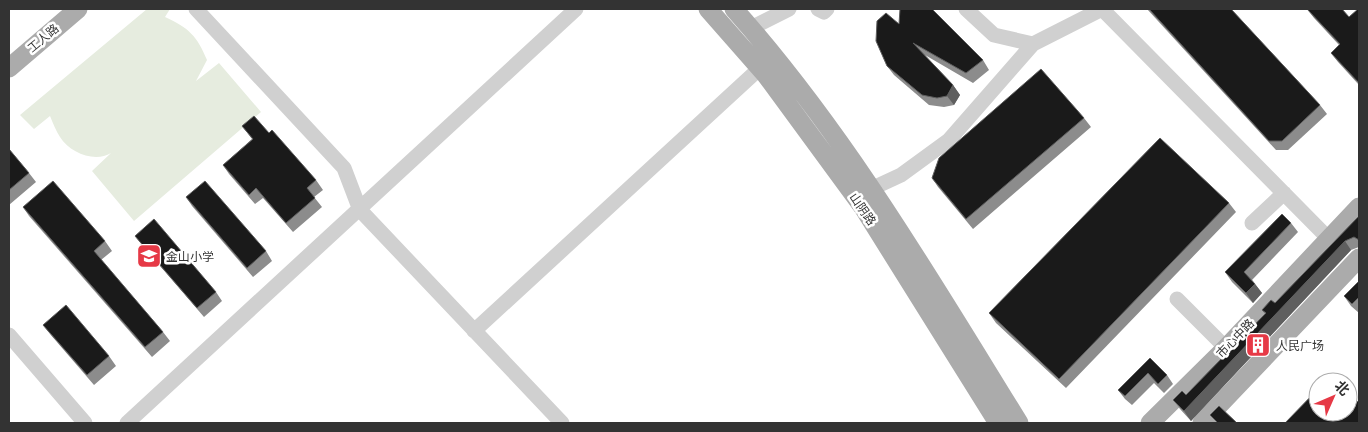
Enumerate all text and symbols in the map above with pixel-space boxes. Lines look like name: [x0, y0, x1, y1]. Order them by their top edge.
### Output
street label: 工人路: [24, 21, 62, 55]
street label: 山阴路: [847, 190, 879, 228]
school or university icon: 金山小学: [136, 243, 162, 269]
place label: 金山小学: [166, 249, 214, 264]
street label: 市心中路: [1213, 316, 1257, 360]
building icon: 人民广场: [1245, 332, 1271, 358]
place label: 人民广场: [1276, 338, 1324, 353]
north arrow: [1308, 372, 1358, 422]
text: 北: [1332, 376, 1354, 398]

